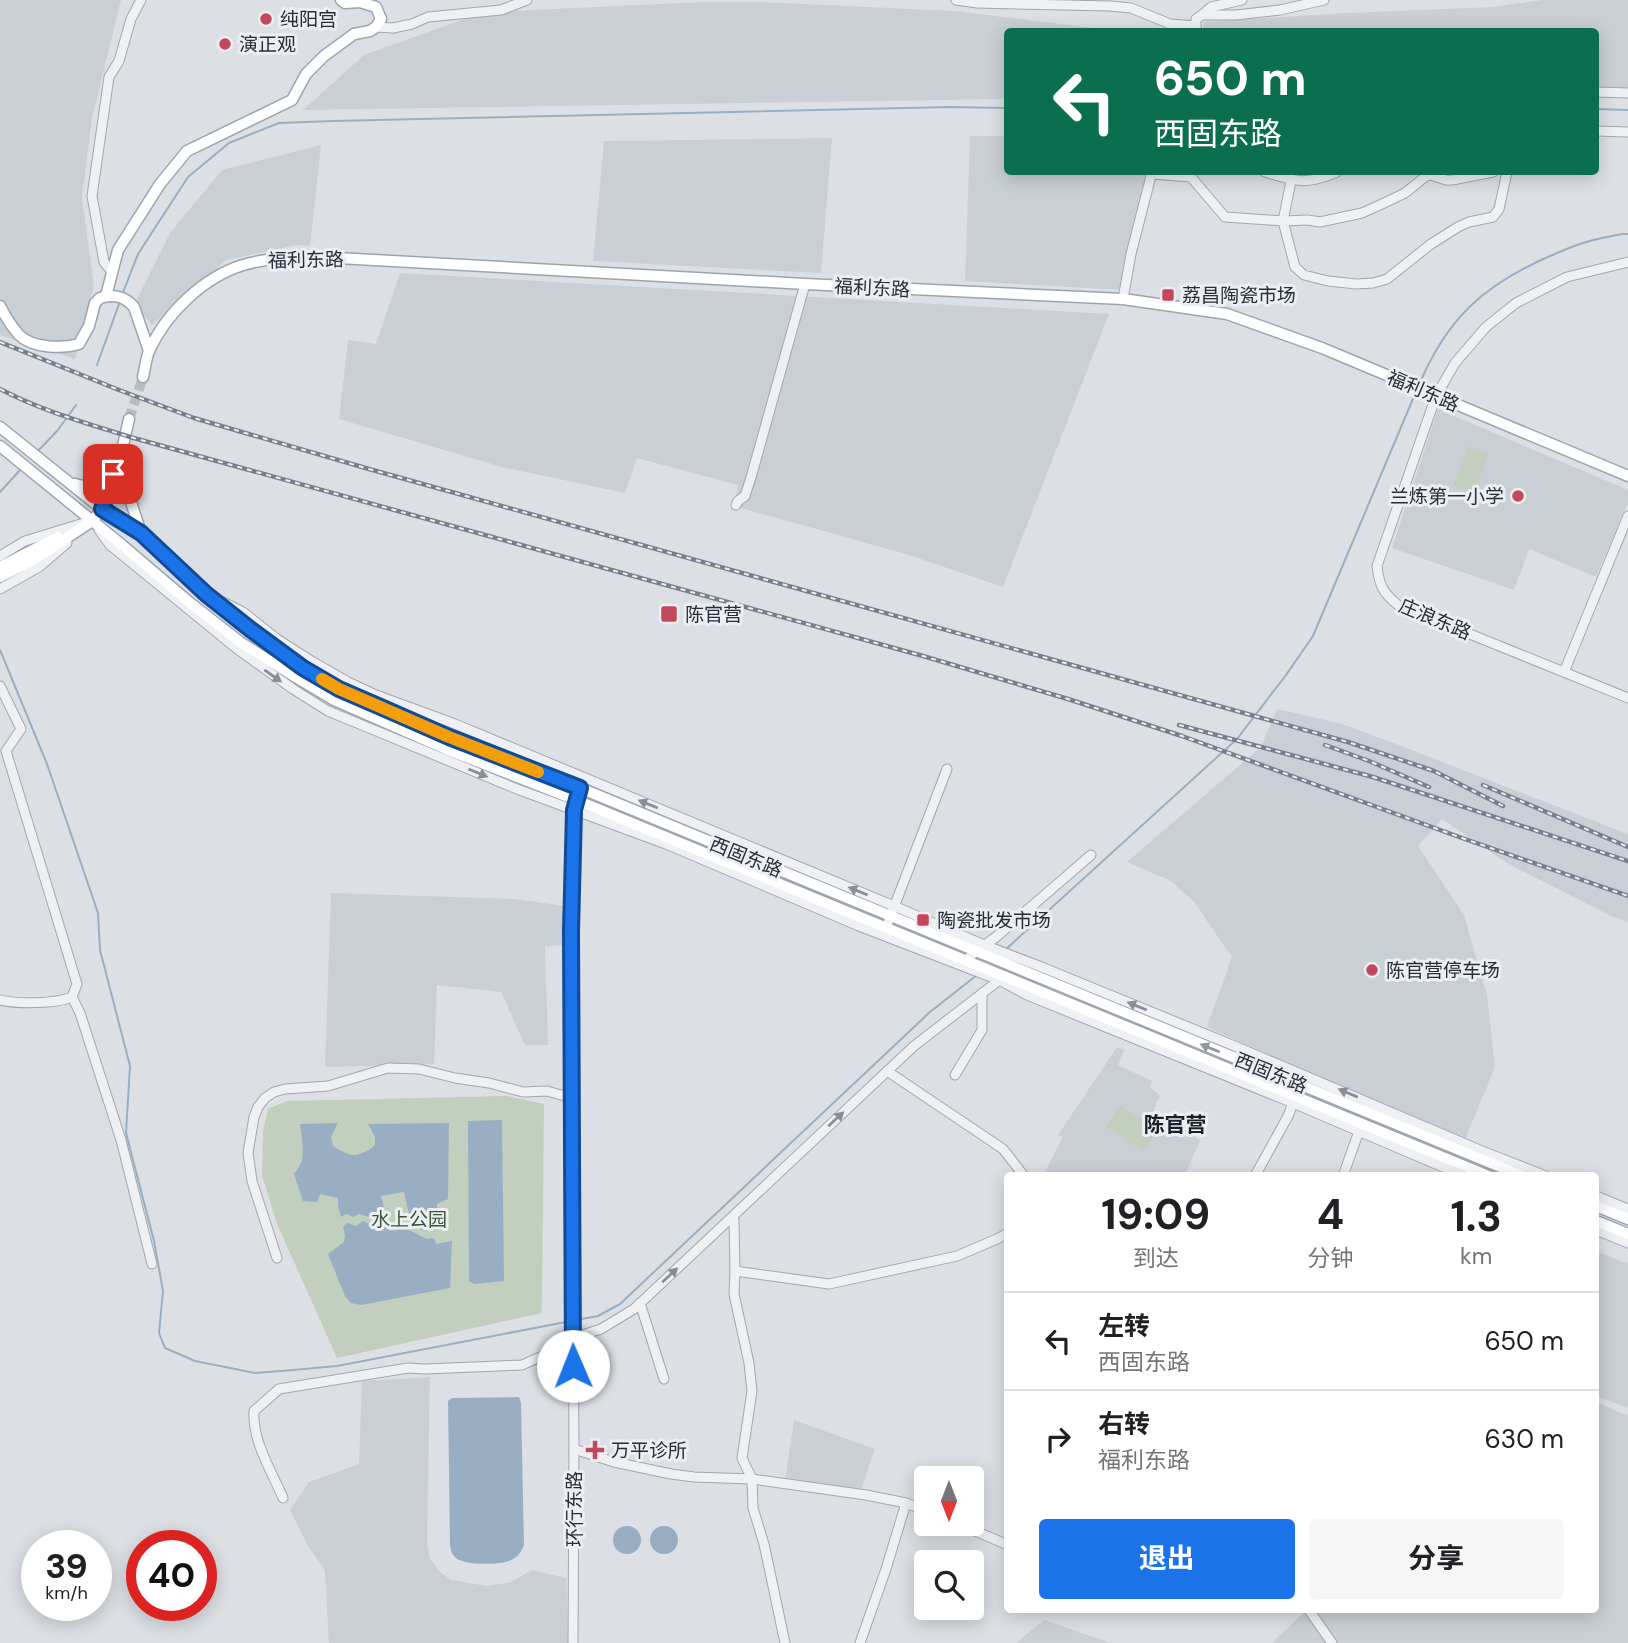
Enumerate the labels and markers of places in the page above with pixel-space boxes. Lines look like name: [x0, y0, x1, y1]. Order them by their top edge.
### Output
place label: 纯阳宫: [280, 7, 337, 32]
marker: 纯阳宫: [258, 11, 274, 27]
place label: 演正观: [239, 32, 296, 57]
marker: 演正观: [217, 36, 233, 52]
place label: 荔昌陶瓷市场: [1182, 283, 1296, 308]
marker: 荔昌陶瓷市场: [1160, 287, 1176, 303]
pin: [83, 444, 143, 504]
place label: 兰炼第一小学: [1390, 484, 1504, 509]
marker: 兰炼第一小学: [1510, 488, 1526, 504]
place label: 陈官营: [685, 602, 742, 627]
marker: 陈官营: [659, 604, 679, 624]
place label: 陶瓷批发市场: [937, 908, 1051, 933]
marker: 陶瓷批发市场: [915, 912, 931, 928]
place label: 陈官营停车场: [1386, 958, 1500, 983]
marker: 陈官营停车场: [1364, 962, 1380, 978]
place label: 万平诊所: [611, 1438, 687, 1463]
marker: 万平诊所: [585, 1440, 605, 1460]

